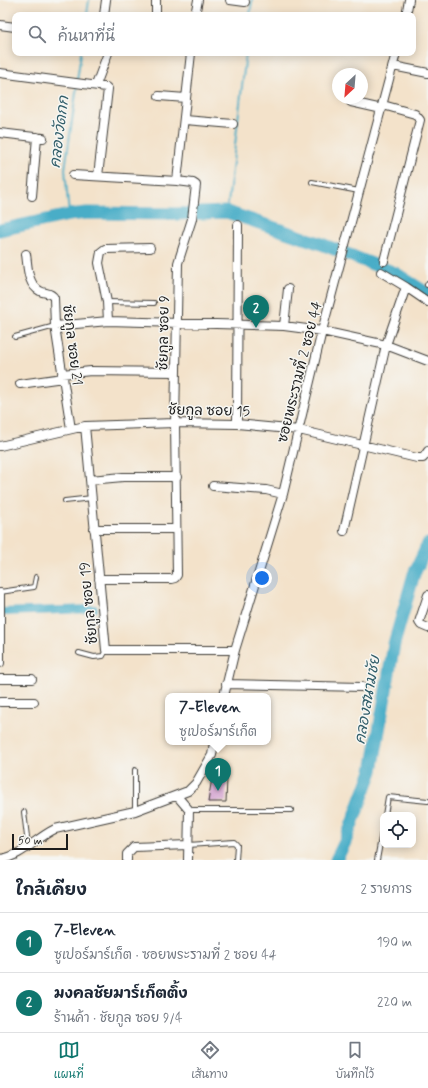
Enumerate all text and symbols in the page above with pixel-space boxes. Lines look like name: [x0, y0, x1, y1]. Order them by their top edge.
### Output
search box: [12, 12, 416, 56]
icon: search: [26, 23, 48, 45]
text: ค้นหาที่นี่: [58, 27, 115, 47]
north arrow: [332, 68, 368, 104]
water label: คลองวัดกก: [46, 94, 74, 169]
street label: ชัยกูล ซอย 9: [154, 295, 174, 371]
pin: 2: [243, 295, 269, 328]
street label: ซอยพระรามที่ 2 ซอย 44: [269, 298, 326, 445]
street label: ชัยกูล ซอย 21: [58, 304, 86, 386]
street label: ชัยกูล ซอย 15: [168, 401, 250, 421]
street label: ชัยกูล ซอย 19: [76, 561, 102, 645]
your location: [252, 568, 272, 588]
water label: คลองสนามชัย: [350, 653, 386, 746]
popup: [165, 693, 271, 745]
text: 7-Eleven: [179, 698, 241, 718]
text: ซูเปอร์มาร์เก็ต: [179, 724, 257, 741]
pin: 1: [205, 758, 231, 791]
map controls: [380, 812, 416, 848]
button: locate: [380, 812, 416, 848]
scale bar: [12, 832, 68, 851]
text: 50 m: [18, 834, 43, 848]
text: ใกล้เคียง: [16, 879, 87, 901]
text: 2 รายการ: [360, 881, 412, 898]
text: 7-Eleven: [54, 921, 116, 941]
text: 1: [26, 934, 32, 951]
text: 190 m: [377, 934, 412, 951]
text: ซูเปอร์มาร์เก็ต · ซอยพระรามที่ 2 ซอย 44: [54, 947, 277, 964]
text: มงคลชัยมาร์เก็ตติ้ง: [54, 984, 188, 1004]
text: 2: [26, 994, 32, 1011]
text: 220 m: [377, 994, 412, 1011]
text: ร้านค้า · ชัยกูล ซอย 9/4: [54, 1010, 183, 1027]
tab: แผนที่: [54, 1039, 84, 1082]
tab: เส้นทาง: [191, 1039, 228, 1082]
tab: บันทึกไว้: [335, 1039, 374, 1082]

